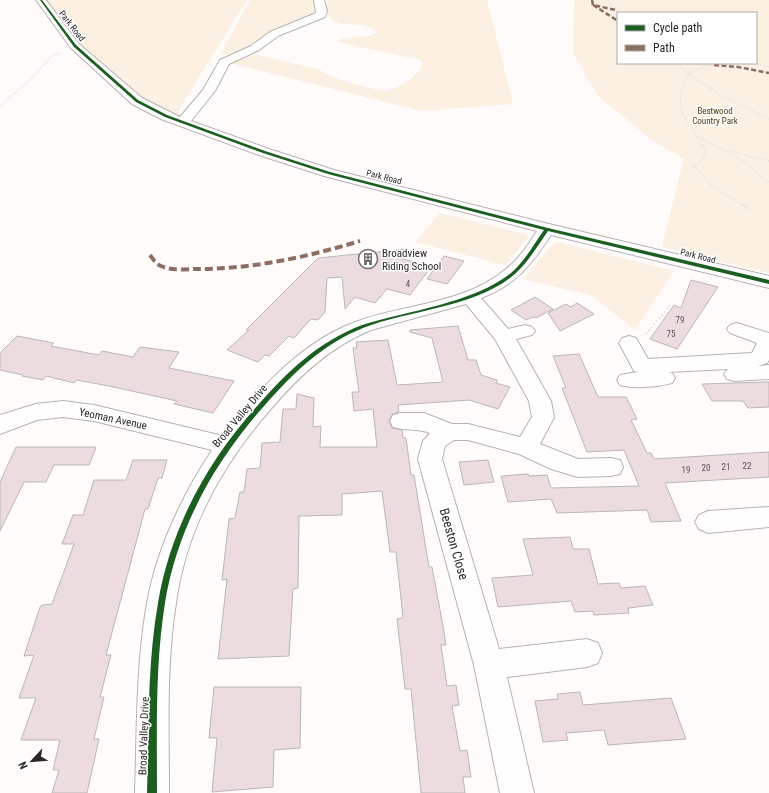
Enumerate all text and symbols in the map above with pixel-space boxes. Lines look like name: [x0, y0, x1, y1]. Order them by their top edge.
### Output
street label: Park Road: [57, 9, 87, 43]
legend: [617, 12, 757, 64]
text: Cycle path: [653, 21, 703, 35]
text: Path: [653, 41, 675, 55]
park label: Bestwood Country Park: [692, 106, 738, 126]
street label: Park Road: [365, 168, 403, 186]
place label: Broadview Riding School: [382, 247, 441, 273]
street label: Park Road: [679, 247, 717, 265]
building icon: Broadview Riding School: [357, 248, 379, 270]
house number: 4: [406, 279, 411, 289]
house number: 79: [676, 315, 684, 325]
house number: 75: [667, 329, 676, 339]
street label: Broad Valley Drive: [210, 382, 270, 450]
street label: Yeoman Avenue: [78, 405, 148, 433]
house number: 22: [743, 461, 752, 471]
house number: 21: [722, 462, 730, 472]
house number: 20: [702, 463, 710, 473]
house number: 19: [682, 465, 690, 475]
street label: Beeston Close: [437, 507, 471, 581]
street label: Broad Valley Drive: [136, 697, 152, 775]
north arrow: [12, 741, 52, 781]
text: N: [16, 759, 31, 771]

